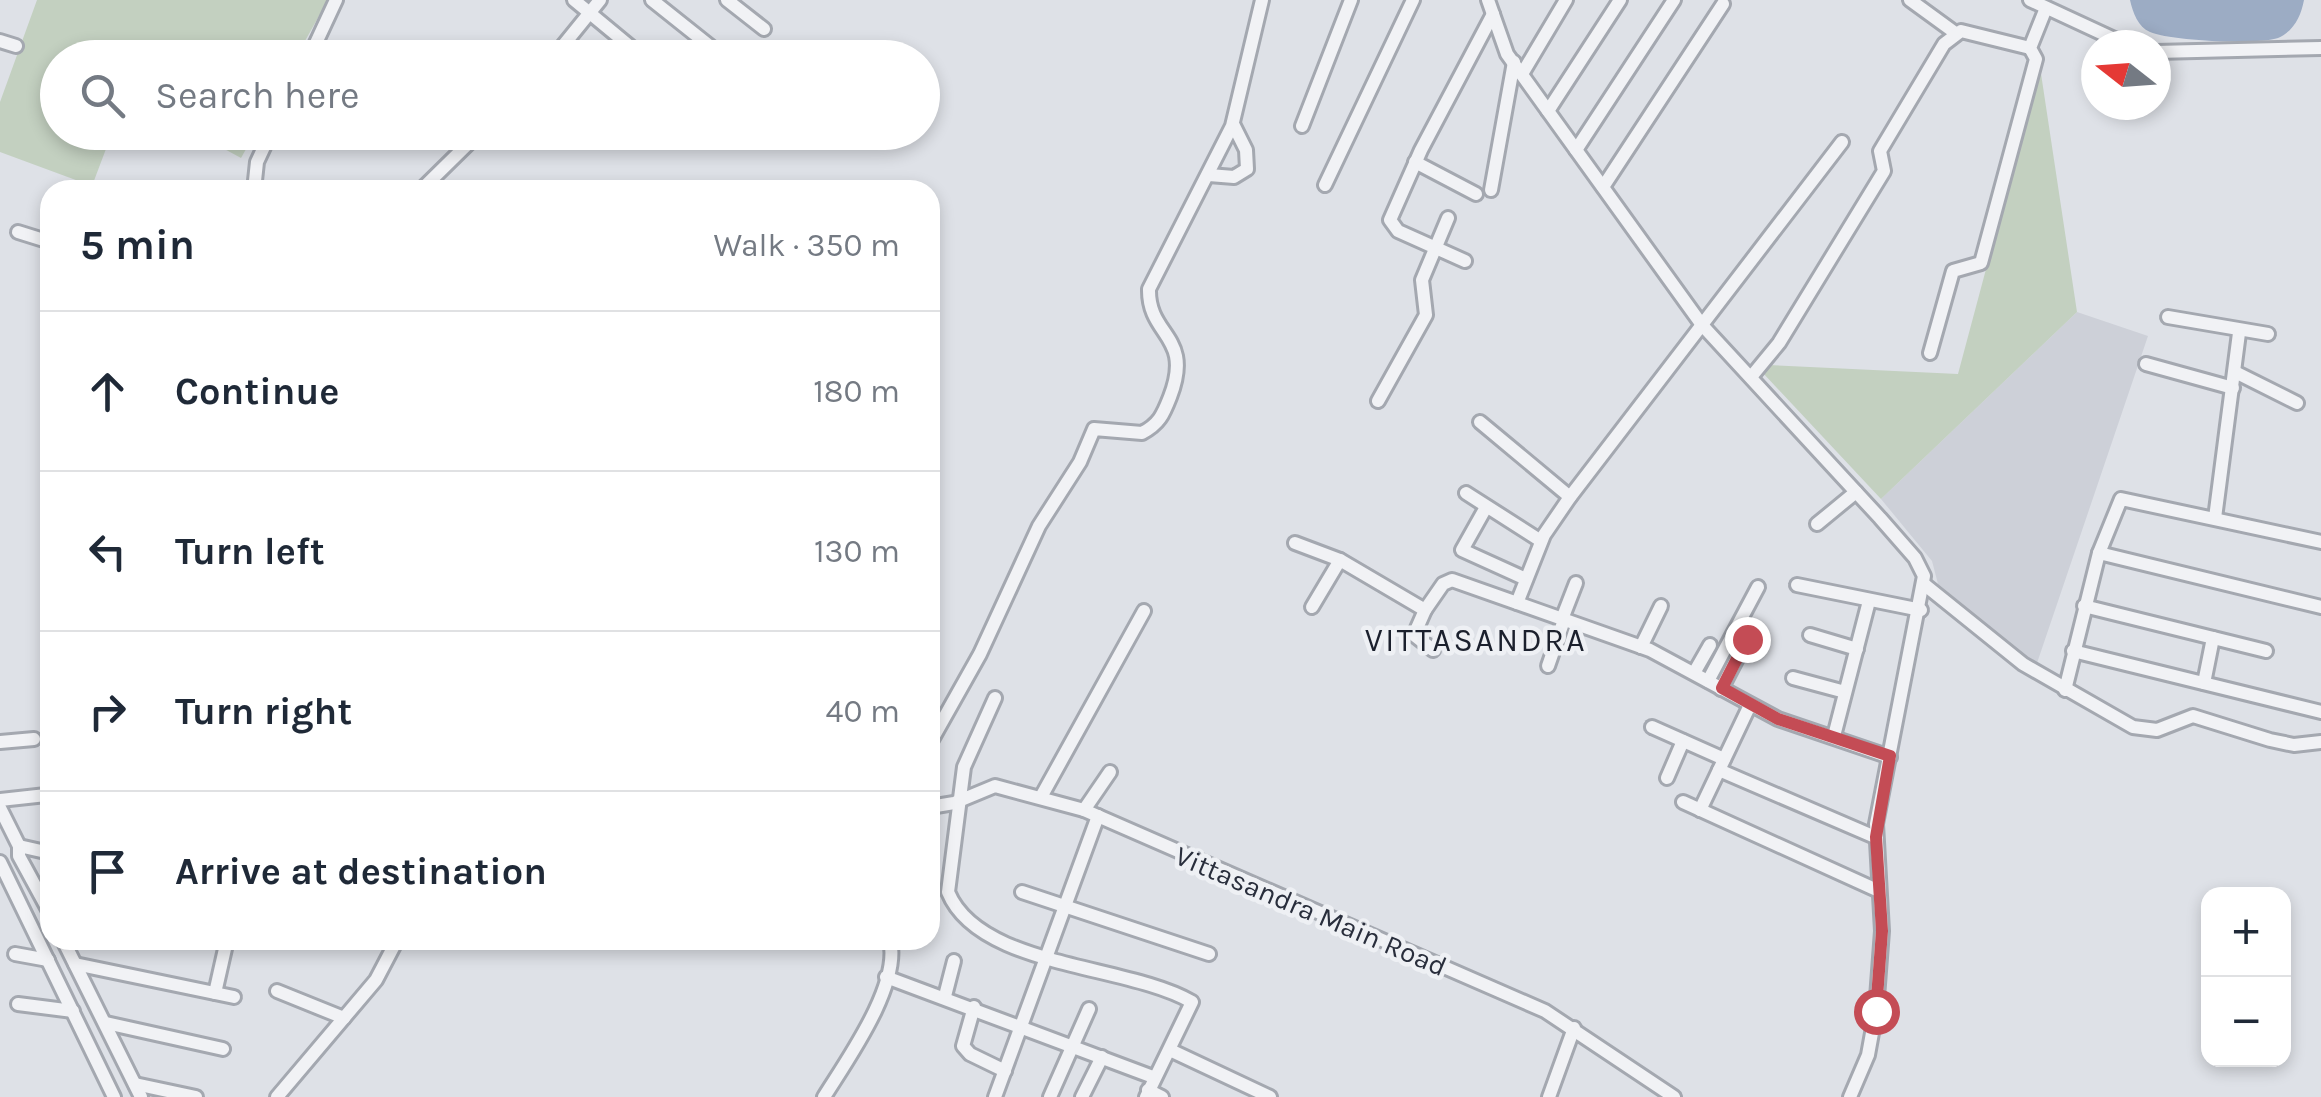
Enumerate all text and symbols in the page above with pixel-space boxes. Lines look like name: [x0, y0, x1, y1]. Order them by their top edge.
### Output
north arrow: [2081, 30, 2171, 120]
search box: [40, 40, 940, 150]
icon: search: [75, 68, 130, 123]
text: Search here: [155, 73, 359, 118]
text: 5 min: [80, 220, 195, 270]
text: Walk · 350 m: [713, 227, 900, 264]
icon: ahead: [80, 364, 135, 419]
text: Continue: [175, 369, 339, 414]
text: 180 m: [813, 373, 900, 410]
icon: left: [80, 524, 135, 579]
text: Turn left: [175, 529, 325, 574]
text: 130 m: [814, 533, 900, 570]
route end: [1725, 617, 1771, 663]
district label: VITTASANDRA: [1365, 622, 1587, 659]
icon: right: [80, 684, 135, 739]
text: Turn right: [175, 689, 352, 734]
text: 40 m: [826, 693, 900, 730]
street label: Vittasandra Main Road: [1170, 839, 1452, 983]
icon: arrive: [80, 844, 135, 899]
text: Arrive at destination: [175, 849, 547, 894]
map controls: [2201, 887, 2291, 1067]
button: +: [2201, 887, 2291, 977]
button: −: [2201, 977, 2291, 1067]
route start: [1854, 989, 1900, 1035]

